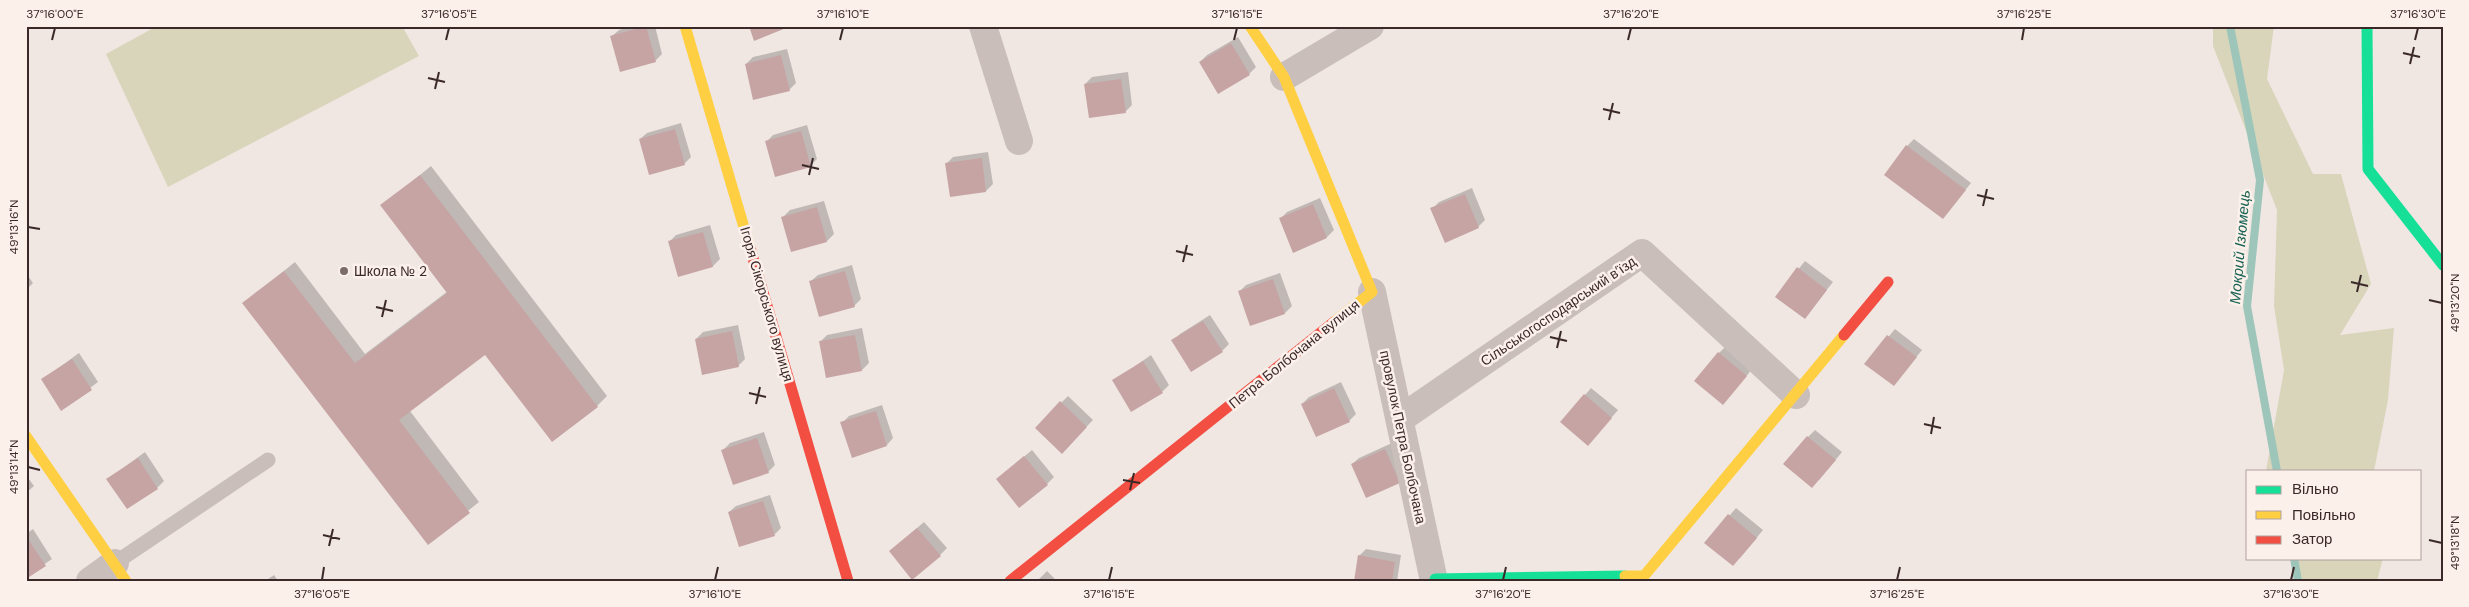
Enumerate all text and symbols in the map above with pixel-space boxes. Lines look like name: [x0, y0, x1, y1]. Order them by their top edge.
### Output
text: 37°16'00"E: [26, 6, 84, 22]
text: 37°16'05"E: [421, 6, 477, 22]
text: 37°16'10"E: [817, 6, 870, 22]
text: 37°16'15"E: [1211, 6, 1263, 22]
text: 37°16'20"E: [1603, 6, 1659, 22]
text: 37°16'25"E: [1997, 6, 2052, 22]
text: 37°16'30"E: [2390, 6, 2446, 22]
water label: Мокрий Ізюмець: [2225, 189, 2255, 305]
text: 49°13'16"N: [6, 200, 22, 254]
street label: Ігоря Сікорського вулиця: [736, 224, 798, 384]
street label: Сільськогосподарський в’їзд: [1477, 252, 1639, 370]
place label: Школа № 2: [354, 262, 427, 280]
marker: Школа № 2: [338, 265, 350, 277]
text: 49°13'20"N: [2447, 274, 2463, 332]
street label: Петра Болбочана вулиця: [1225, 296, 1363, 412]
street label: провулок Петра Болбочана: [1376, 349, 1430, 526]
text: 49°13'14"N: [6, 440, 22, 494]
legend: [2246, 470, 2422, 560]
text: Вільно: [2292, 479, 2339, 499]
text: Повільно: [2292, 505, 2356, 525]
text: 49°13'18"N: [2447, 516, 2463, 570]
text: Затор: [2292, 529, 2332, 549]
text: 37°16'05"E: [294, 586, 350, 602]
text: 37°16'10"E: [689, 586, 742, 602]
text: 37°16'15"E: [1083, 586, 1135, 602]
text: 37°16'20"E: [1475, 586, 1531, 602]
text: 37°16'25"E: [1870, 586, 1925, 602]
text: 37°16'30"E: [2263, 586, 2319, 602]

